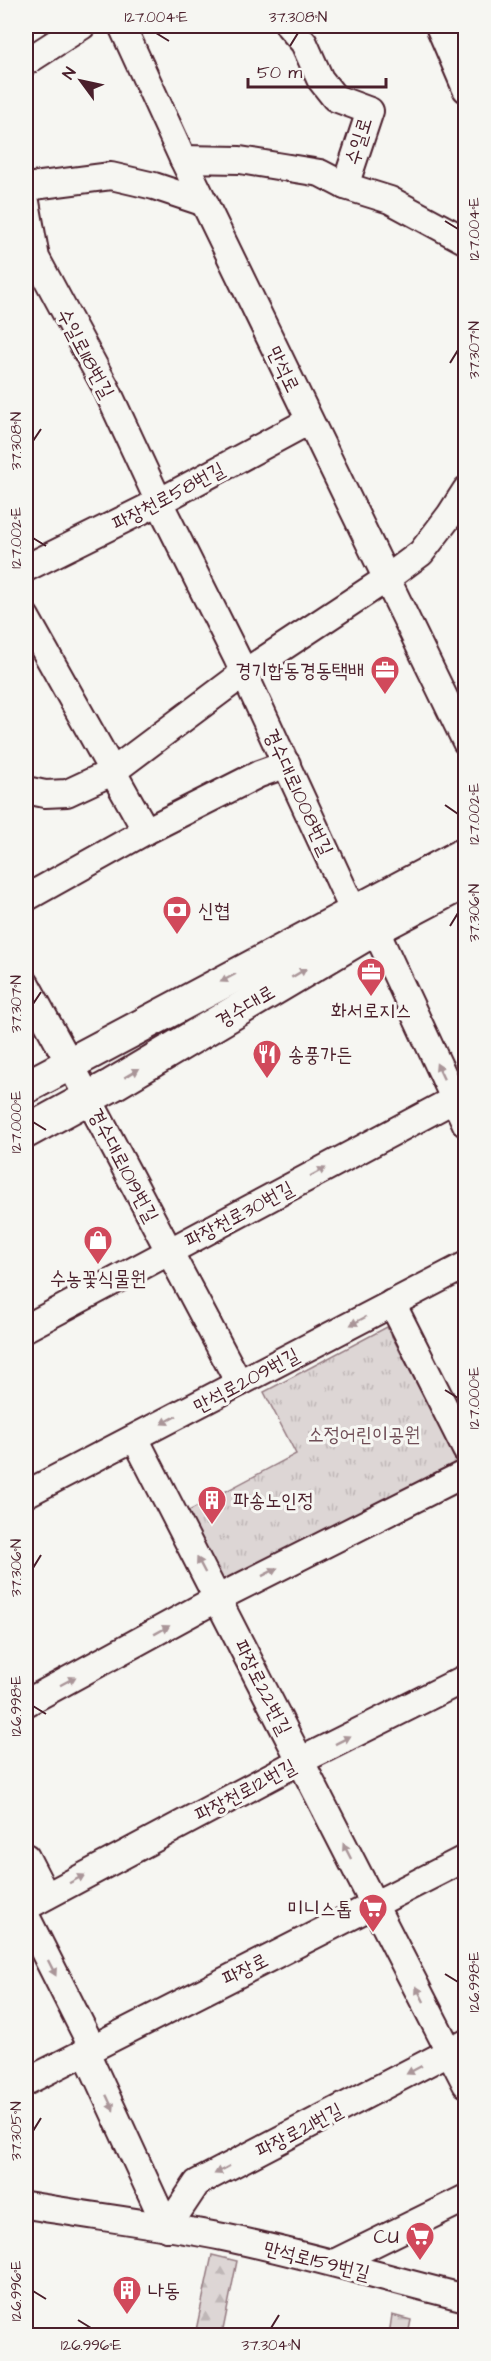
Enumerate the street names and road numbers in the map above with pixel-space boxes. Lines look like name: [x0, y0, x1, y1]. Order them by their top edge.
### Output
street label: 수일로: [339, 114, 379, 168]
street label: 수일로118번길: [50, 303, 121, 404]
street label: 만석로: [260, 342, 306, 397]
street label: 파장천로58번길: [107, 455, 230, 538]
street label: 경수대로1008번길: [256, 724, 340, 861]
street label: 경수대로: [211, 978, 280, 1035]
street label: 경수대로1019번길: [81, 1103, 165, 1228]
street label: 파장천로30번길: [180, 1175, 299, 1255]
street label: 만석로209번길: [189, 1341, 304, 1420]
street label: 파장로22번길: [226, 1635, 298, 1740]
street label: 파장천로12번길: [190, 1753, 301, 1829]
street label: 파장로: [218, 1946, 273, 1993]
street label: 파장로21번길: [251, 2096, 348, 2165]
street label: 만석로159번길: [261, 2234, 373, 2288]

